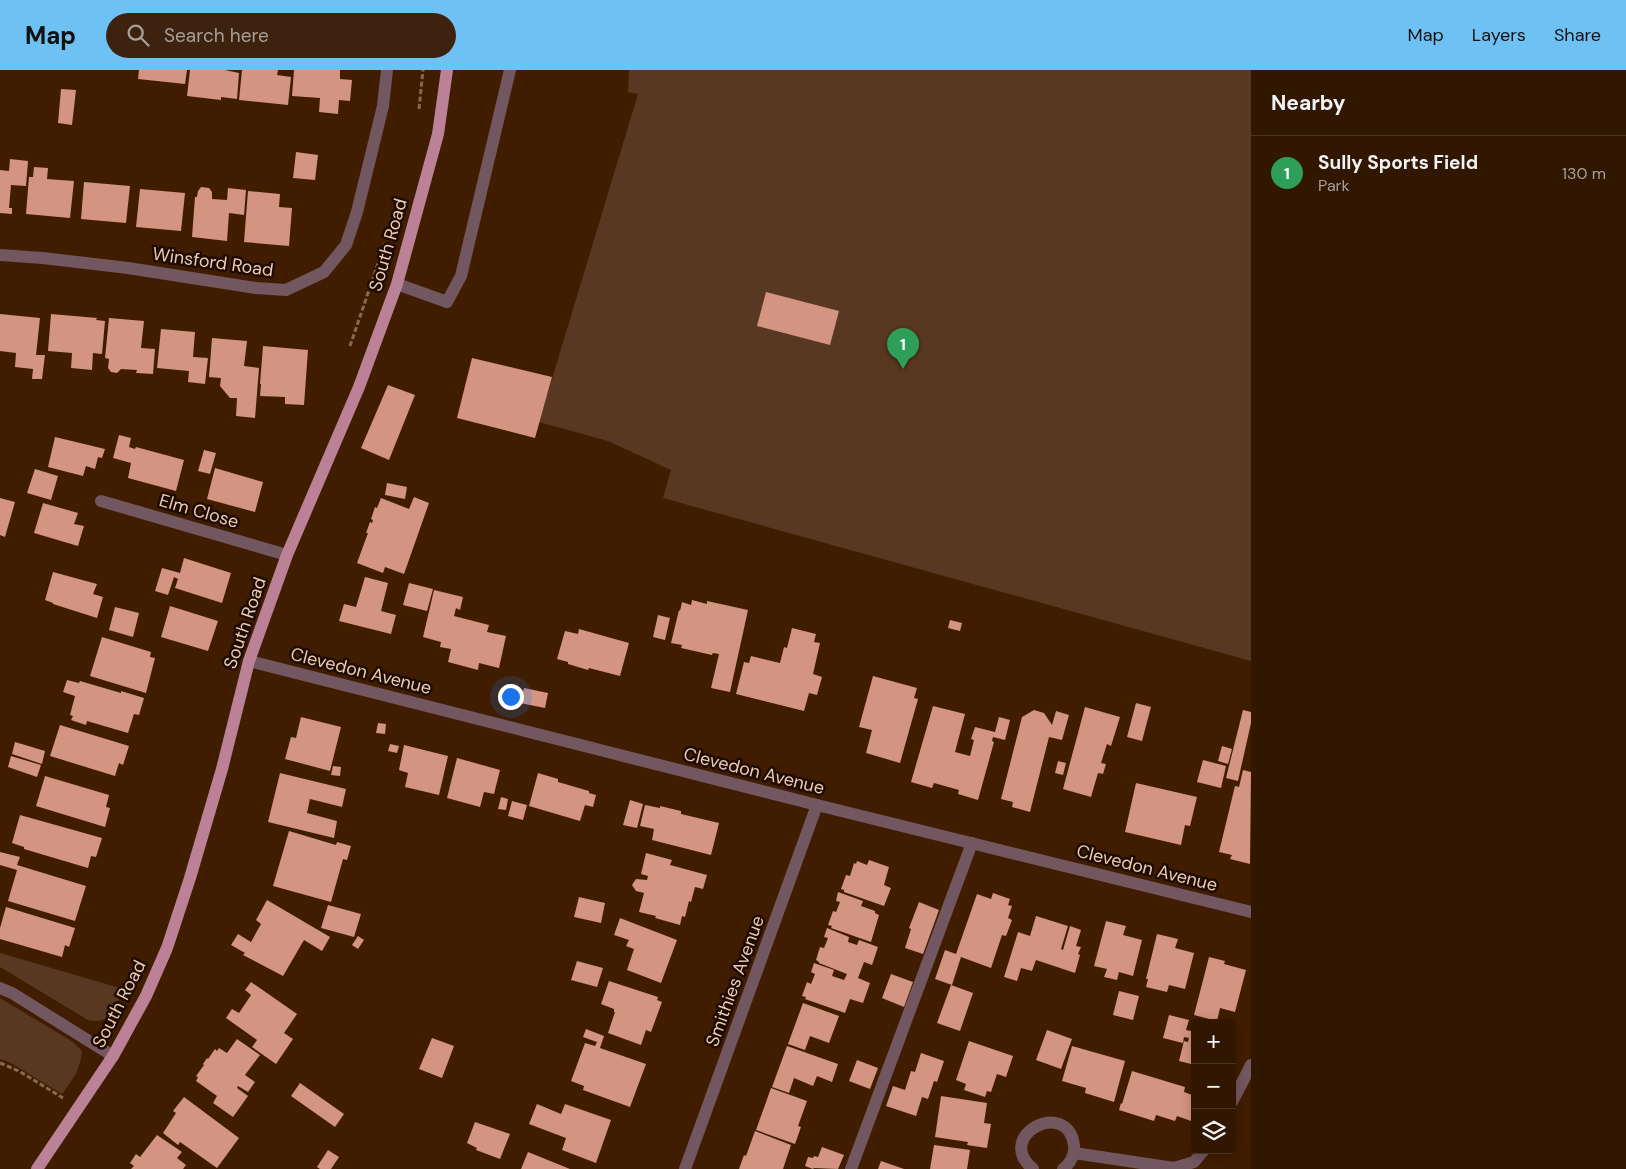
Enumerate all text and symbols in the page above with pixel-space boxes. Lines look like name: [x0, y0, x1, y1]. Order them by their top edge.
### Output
search box: [106, 13, 456, 58]
text: Map: [25, 20, 76, 51]
icon: search: [124, 21, 152, 49]
text: Search here: [164, 23, 269, 48]
text: Map: [1408, 23, 1444, 47]
text: Layers: [1472, 23, 1526, 47]
text: Share: [1554, 23, 1601, 47]
text: Nearby: [1271, 89, 1345, 117]
text: Sully Sports Field: [1318, 150, 1478, 175]
text: 1: [1284, 163, 1290, 184]
text: 130 m: [1562, 163, 1606, 184]
text: Park: [1318, 175, 1350, 196]
street label: South Road: [363, 196, 413, 294]
street label: Winsford Road: [151, 242, 275, 282]
pin: 1: [887, 328, 919, 369]
street label: Elm Close: [156, 488, 242, 534]
street label: South Road: [218, 574, 272, 672]
street label: Clevedon Avenue: [288, 642, 434, 700]
your location: [498, 684, 524, 710]
street label: Clevedon Avenue: [681, 742, 827, 800]
street label: Clevedon Avenue: [1074, 839, 1220, 897]
street label: Smithies Avenue: [700, 912, 770, 1050]
street label: South Road: [87, 956, 151, 1052]
map controls: [1191, 1019, 1236, 1154]
button: +: [1191, 1019, 1236, 1064]
button: −: [1191, 1064, 1236, 1109]
button: layers: [1191, 1109, 1236, 1154]

